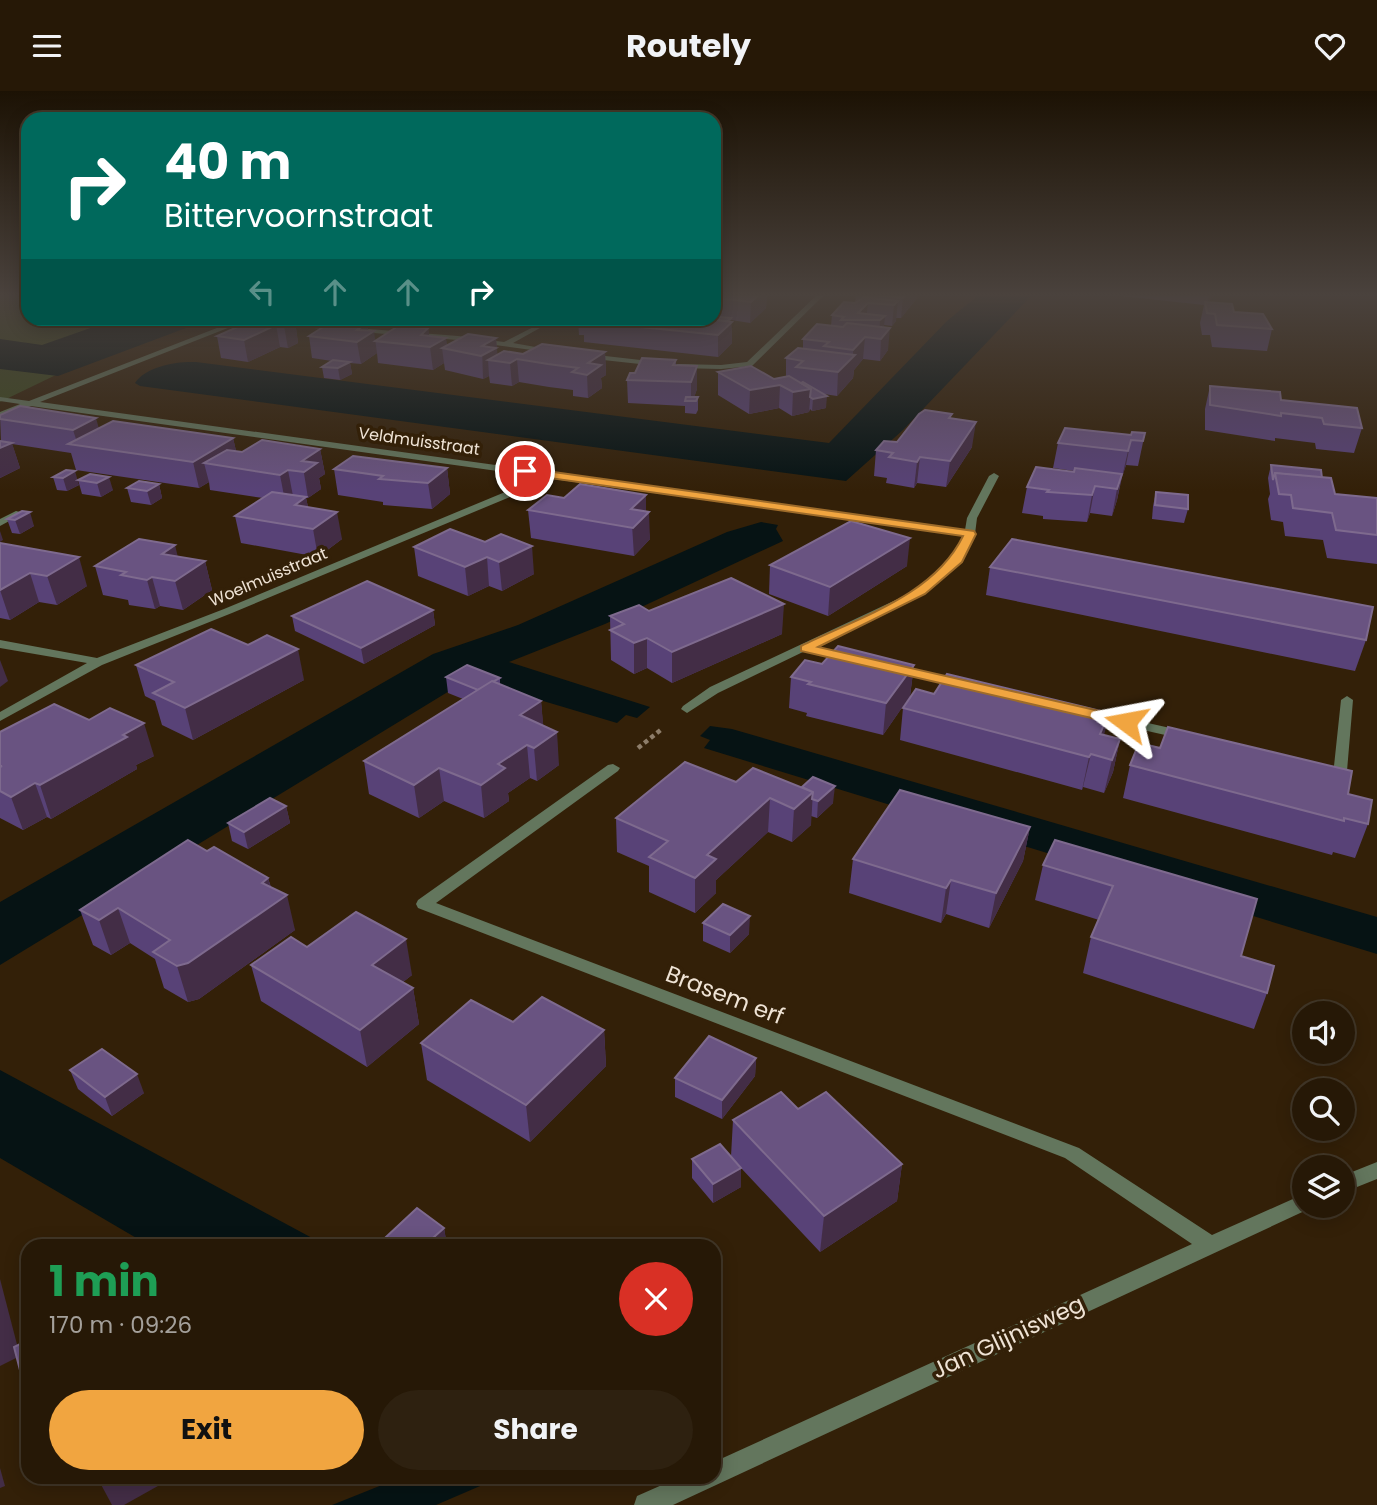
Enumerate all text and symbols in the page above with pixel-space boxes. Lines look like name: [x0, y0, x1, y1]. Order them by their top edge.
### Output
text: Routely: [626, 23, 751, 68]
icon: menu: [28, 27, 66, 65]
icon: heart: [1311, 27, 1349, 65]
text: 40 m: [164, 128, 291, 196]
icon: right: [49, 140, 140, 231]
text: Bittervoornstraat: [164, 193, 433, 238]
icon: left: [243, 273, 281, 311]
icon: ahead: [316, 273, 354, 311]
icon: ahead: [389, 273, 427, 311]
icon: right: [462, 273, 500, 311]
street label: Veldmuisstraat: [357, 421, 481, 461]
pin: [495, 441, 555, 501]
icon: arrive: [506, 452, 544, 490]
street label: Woelmuisstraat: [205, 542, 331, 612]
position arrow: [1089, 685, 1163, 759]
street label: Brasem erf: [661, 958, 789, 1032]
map controls: [1292, 1001, 1355, 1218]
button: sound: [1292, 1001, 1355, 1064]
button: search: [1292, 1078, 1355, 1141]
button: layers: [1292, 1155, 1355, 1218]
text: 1 min: [49, 1252, 159, 1311]
button: close: [619, 1262, 693, 1336]
street label: Jan Glijnisweg: [927, 1288, 1089, 1386]
text: 170 m · 09:26: [49, 1309, 192, 1341]
button: Exit: [49, 1390, 364, 1470]
button: Share: [378, 1390, 693, 1470]

